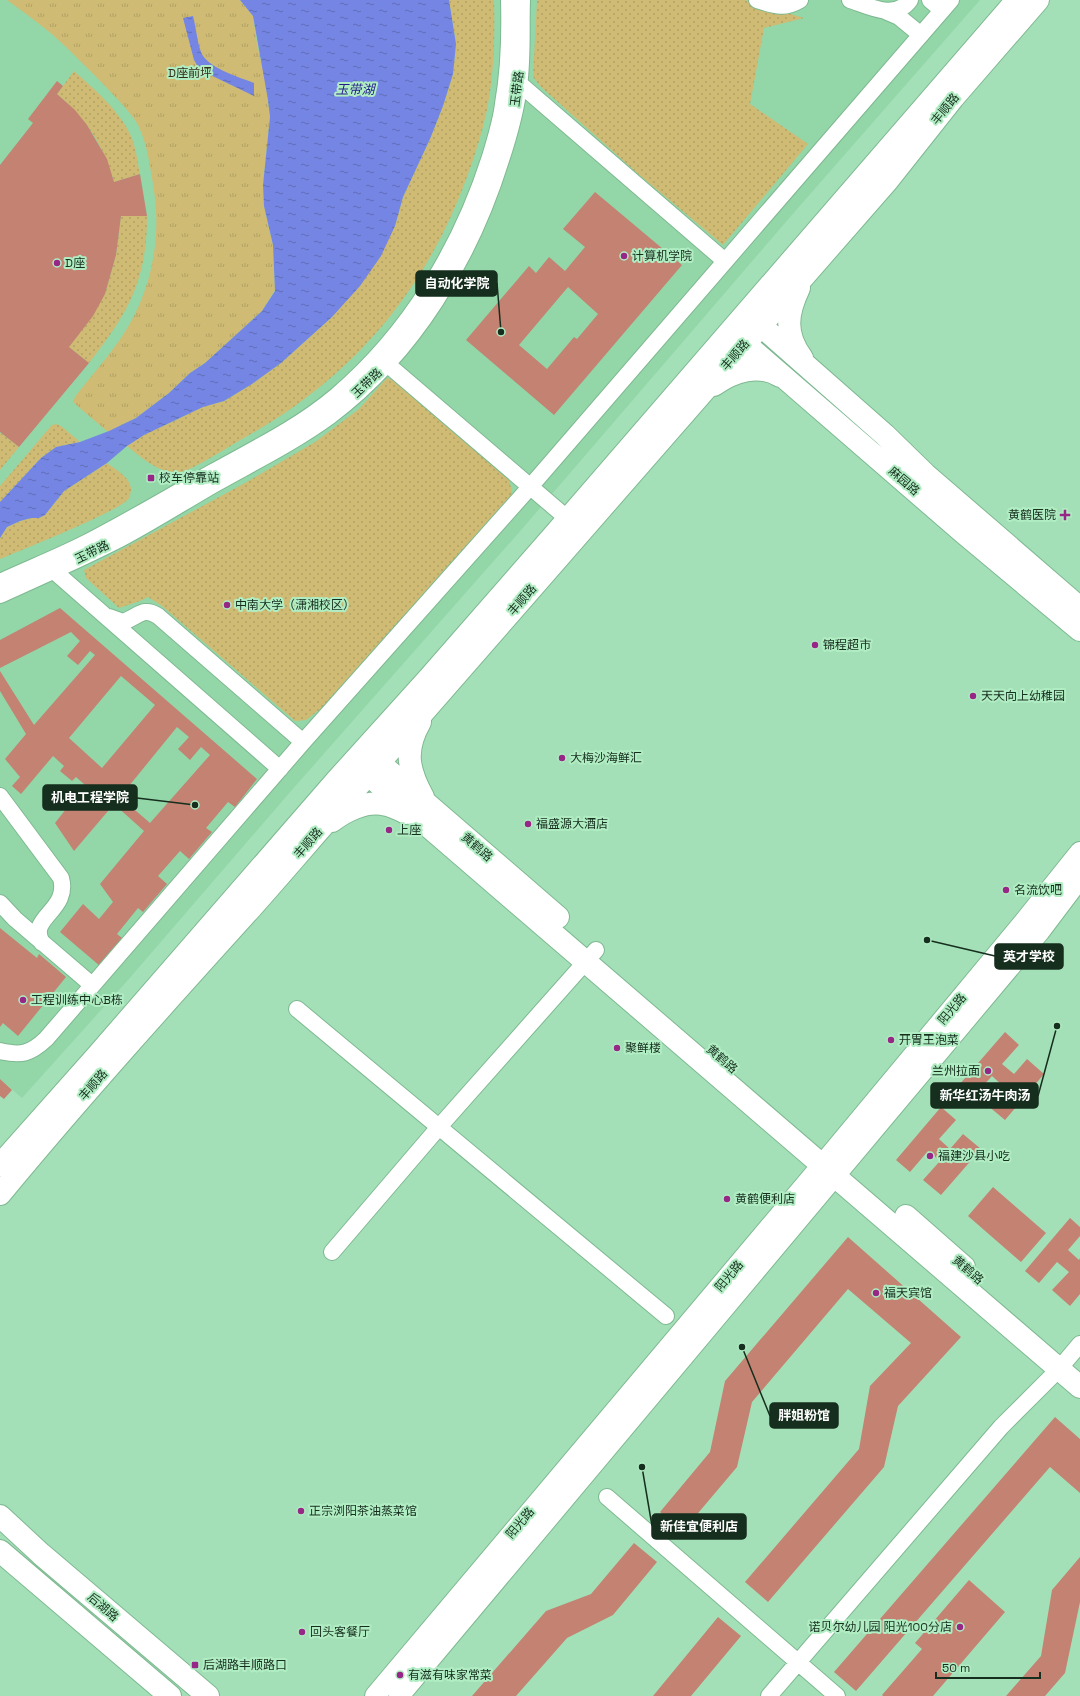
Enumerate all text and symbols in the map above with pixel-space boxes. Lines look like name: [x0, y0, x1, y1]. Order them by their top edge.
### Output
park label: D座前坪: [168, 65, 212, 81]
street label: 玉带路: [507, 70, 527, 108]
water label: 玉带湖: [335, 81, 376, 98]
street label: 丰顺路: [927, 90, 963, 128]
place label: 计算机学院: [632, 248, 692, 264]
marker: 计算机学院: [619, 251, 629, 261]
place label: D座: [65, 255, 85, 271]
marker: D座: [52, 258, 62, 268]
callout: 自动化学院: [416, 271, 497, 296]
text: 自动化学院: [424, 275, 490, 292]
street label: 丰顺路: [717, 336, 753, 374]
street label: 玉带路: [348, 365, 386, 401]
street label: 麻园路: [885, 463, 923, 499]
place label: 校车停靠站: [159, 470, 219, 486]
marker: 校车停靠站: [146, 473, 156, 483]
place label: 黄鹤医院: [1008, 507, 1056, 523]
marker: 黄鹤医院: [1059, 509, 1071, 521]
street label: 玉带路: [72, 537, 112, 567]
street label: 丰顺路: [504, 581, 540, 619]
place label: 中南大学（潇湘校区）: [235, 597, 355, 613]
marker: 中南大学（潇湘校区）: [222, 600, 232, 610]
place label: 锦程超市: [823, 637, 871, 653]
marker: 锦程超市: [810, 640, 820, 650]
place label: 天天向上幼稚园: [981, 688, 1065, 704]
marker: 天天向上幼稚园: [968, 691, 978, 701]
place label: 大梅沙海鲜汇: [570, 750, 642, 766]
marker: 大梅沙海鲜汇: [557, 753, 567, 763]
callout: 机电工程学院: [43, 785, 137, 810]
text: 机电工程学院: [51, 789, 129, 806]
place label: 福盛源大酒店: [536, 816, 608, 832]
marker: 福盛源大酒店: [523, 819, 533, 829]
place label: 上座: [397, 822, 421, 838]
street label: 丰顺路: [290, 824, 326, 862]
marker: 上座: [384, 825, 394, 835]
street label: 黄鹤路: [458, 829, 496, 865]
place label: 名流饮吧: [1014, 882, 1062, 898]
marker: 名流饮吧: [1001, 885, 1011, 895]
callout: 英才学校: [995, 944, 1063, 969]
text: 英才学校: [1003, 948, 1055, 965]
street label: 阳光路: [934, 990, 970, 1028]
place label: 工程训练中心B栋: [31, 992, 123, 1008]
marker: 工程训练中心B栋: [18, 995, 28, 1005]
place label: 开胃王泡菜: [899, 1032, 959, 1048]
marker: 开胃王泡菜: [886, 1035, 896, 1045]
place label: 聚鲜楼: [625, 1040, 661, 1056]
street label: 黄鹤路: [703, 1041, 741, 1077]
marker: 聚鲜楼: [612, 1043, 622, 1053]
place label: 兰州拉面: [932, 1063, 980, 1079]
street label: 丰顺路: [75, 1066, 111, 1104]
marker: 兰州拉面: [983, 1066, 993, 1076]
callout: 新华红汤牛肉汤: [931, 1083, 1038, 1108]
text: 新华红汤牛肉汤: [939, 1087, 1031, 1104]
place label: 福建沙县小吃: [938, 1148, 1010, 1164]
marker: 福建沙县小吃: [925, 1151, 935, 1161]
place label: 黄鹤便利店: [735, 1191, 795, 1207]
marker: 黄鹤便利店: [722, 1194, 732, 1204]
street label: 黄鹤路: [949, 1252, 987, 1288]
street label: 阳光路: [711, 1257, 747, 1295]
place label: 福天宾馆: [884, 1285, 932, 1301]
marker: 福天宾馆: [871, 1288, 881, 1298]
callout: 胖姐粉馆: [770, 1403, 838, 1428]
text: 胖姐粉馆: [778, 1407, 830, 1424]
place label: 正宗浏阳茶油蒸菜馆: [309, 1503, 417, 1519]
street label: 阳光路: [502, 1504, 538, 1542]
marker: 正宗浏阳茶油蒸菜馆: [296, 1506, 306, 1516]
callout: 新佳宜便利店: [652, 1514, 746, 1539]
text: 新佳宜便利店: [660, 1518, 738, 1535]
street label: 后湖路: [84, 1589, 122, 1625]
place label: 诺贝尔幼儿园 阳光100分店: [809, 1619, 952, 1635]
marker: 诺贝尔幼儿园 阳光100分店: [955, 1622, 965, 1632]
place label: 回头客餐厅: [310, 1624, 370, 1640]
marker: 回头客餐厅: [297, 1627, 307, 1637]
scale bar: [936, 1654, 1040, 1680]
place label: 后湖路丰顺路口: [203, 1657, 287, 1673]
marker: 后湖路丰顺路口: [190, 1660, 200, 1670]
text: 50 m: [942, 1660, 970, 1676]
place label: 有滋有味家常菜: [408, 1667, 492, 1683]
marker: 有滋有味家常菜: [395, 1670, 405, 1680]

